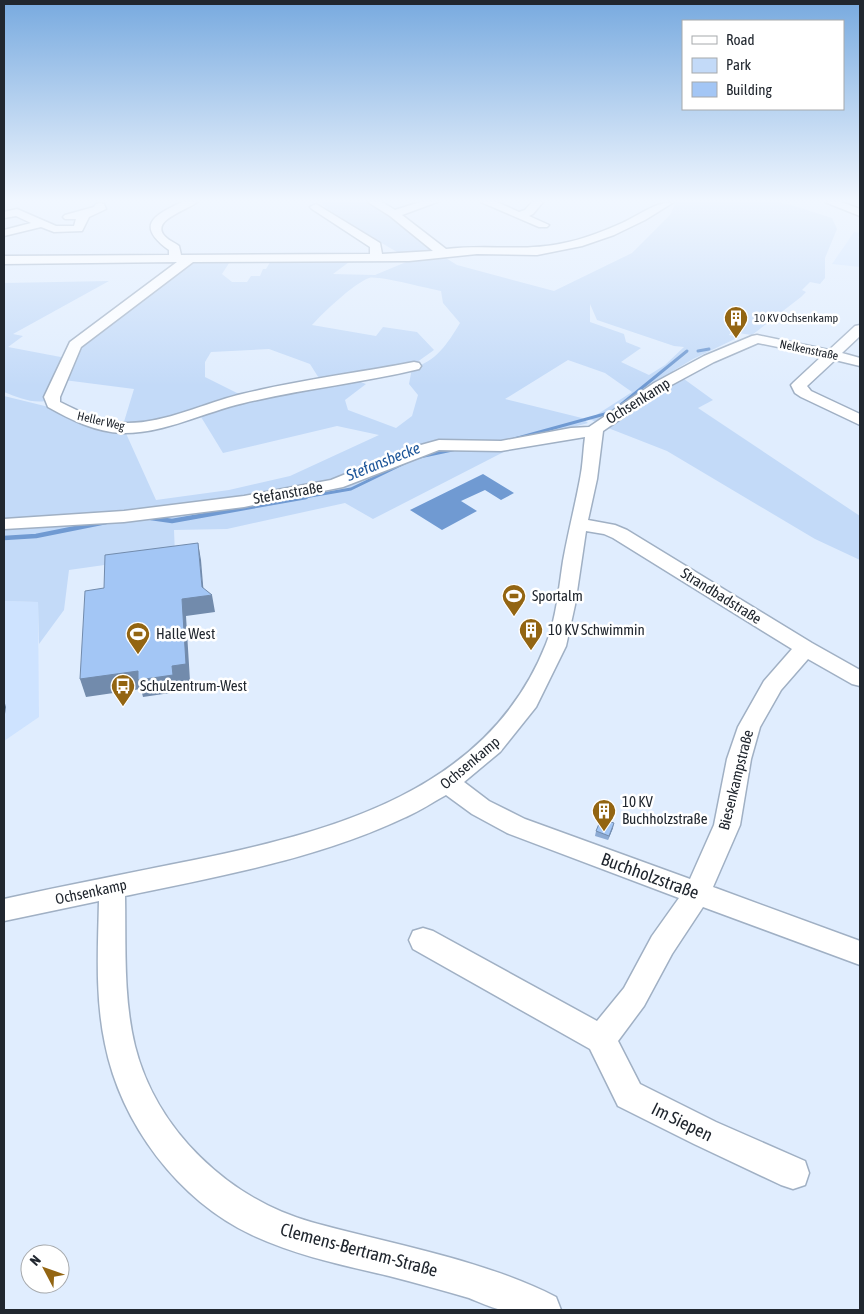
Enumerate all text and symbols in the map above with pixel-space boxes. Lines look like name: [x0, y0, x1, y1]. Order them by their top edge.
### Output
legend: [682, 20, 844, 110]
text: Road: [726, 31, 755, 48]
text: Park: [726, 56, 751, 73]
text: Building: [726, 81, 772, 98]
building icon: 10 KV Ochsenkamp: [723, 305, 749, 339]
place label: 10 KV Ochsenkamp: [754, 311, 839, 325]
street label: Nelkenstraße: [778, 337, 840, 363]
street label: Ochsenkamp: [603, 374, 673, 427]
street label: Heller Weg: [76, 409, 127, 433]
water label: Stefansbecke: [342, 438, 423, 484]
street label: Stefanstraße: [252, 478, 324, 507]
street label: Strandbadstraße: [678, 564, 765, 627]
sports icon: Sportalm: [501, 583, 527, 617]
place label: Sportalm: [532, 587, 583, 604]
building icon: 10 KV Schwimmin: [518, 617, 544, 651]
sports icon: Halle West: [125, 621, 151, 655]
place label: 10 KV Schwimmin: [548, 621, 645, 638]
place label: Halle West: [156, 625, 215, 642]
bus stop icon: Schulzentrum-West: [110, 673, 136, 707]
place label: Schulzentrum-West: [140, 677, 247, 694]
street label: Biesenkampstraße: [715, 728, 756, 832]
street label: Ochsenkamp: [436, 733, 503, 792]
place label: 10 KV Buchholzstraße: [622, 793, 708, 827]
building icon: 10 KV Buchholzstraße: [591, 798, 617, 832]
street label: Buchholzstraße: [598, 848, 702, 903]
street label: Ochsenkamp: [54, 876, 128, 907]
street label: Im Siepen: [648, 1098, 716, 1145]
street label: Clemens-Bertram-Straße: [278, 1218, 440, 1281]
north arrow: [20, 1244, 70, 1294]
text: N: [26, 1252, 44, 1269]

